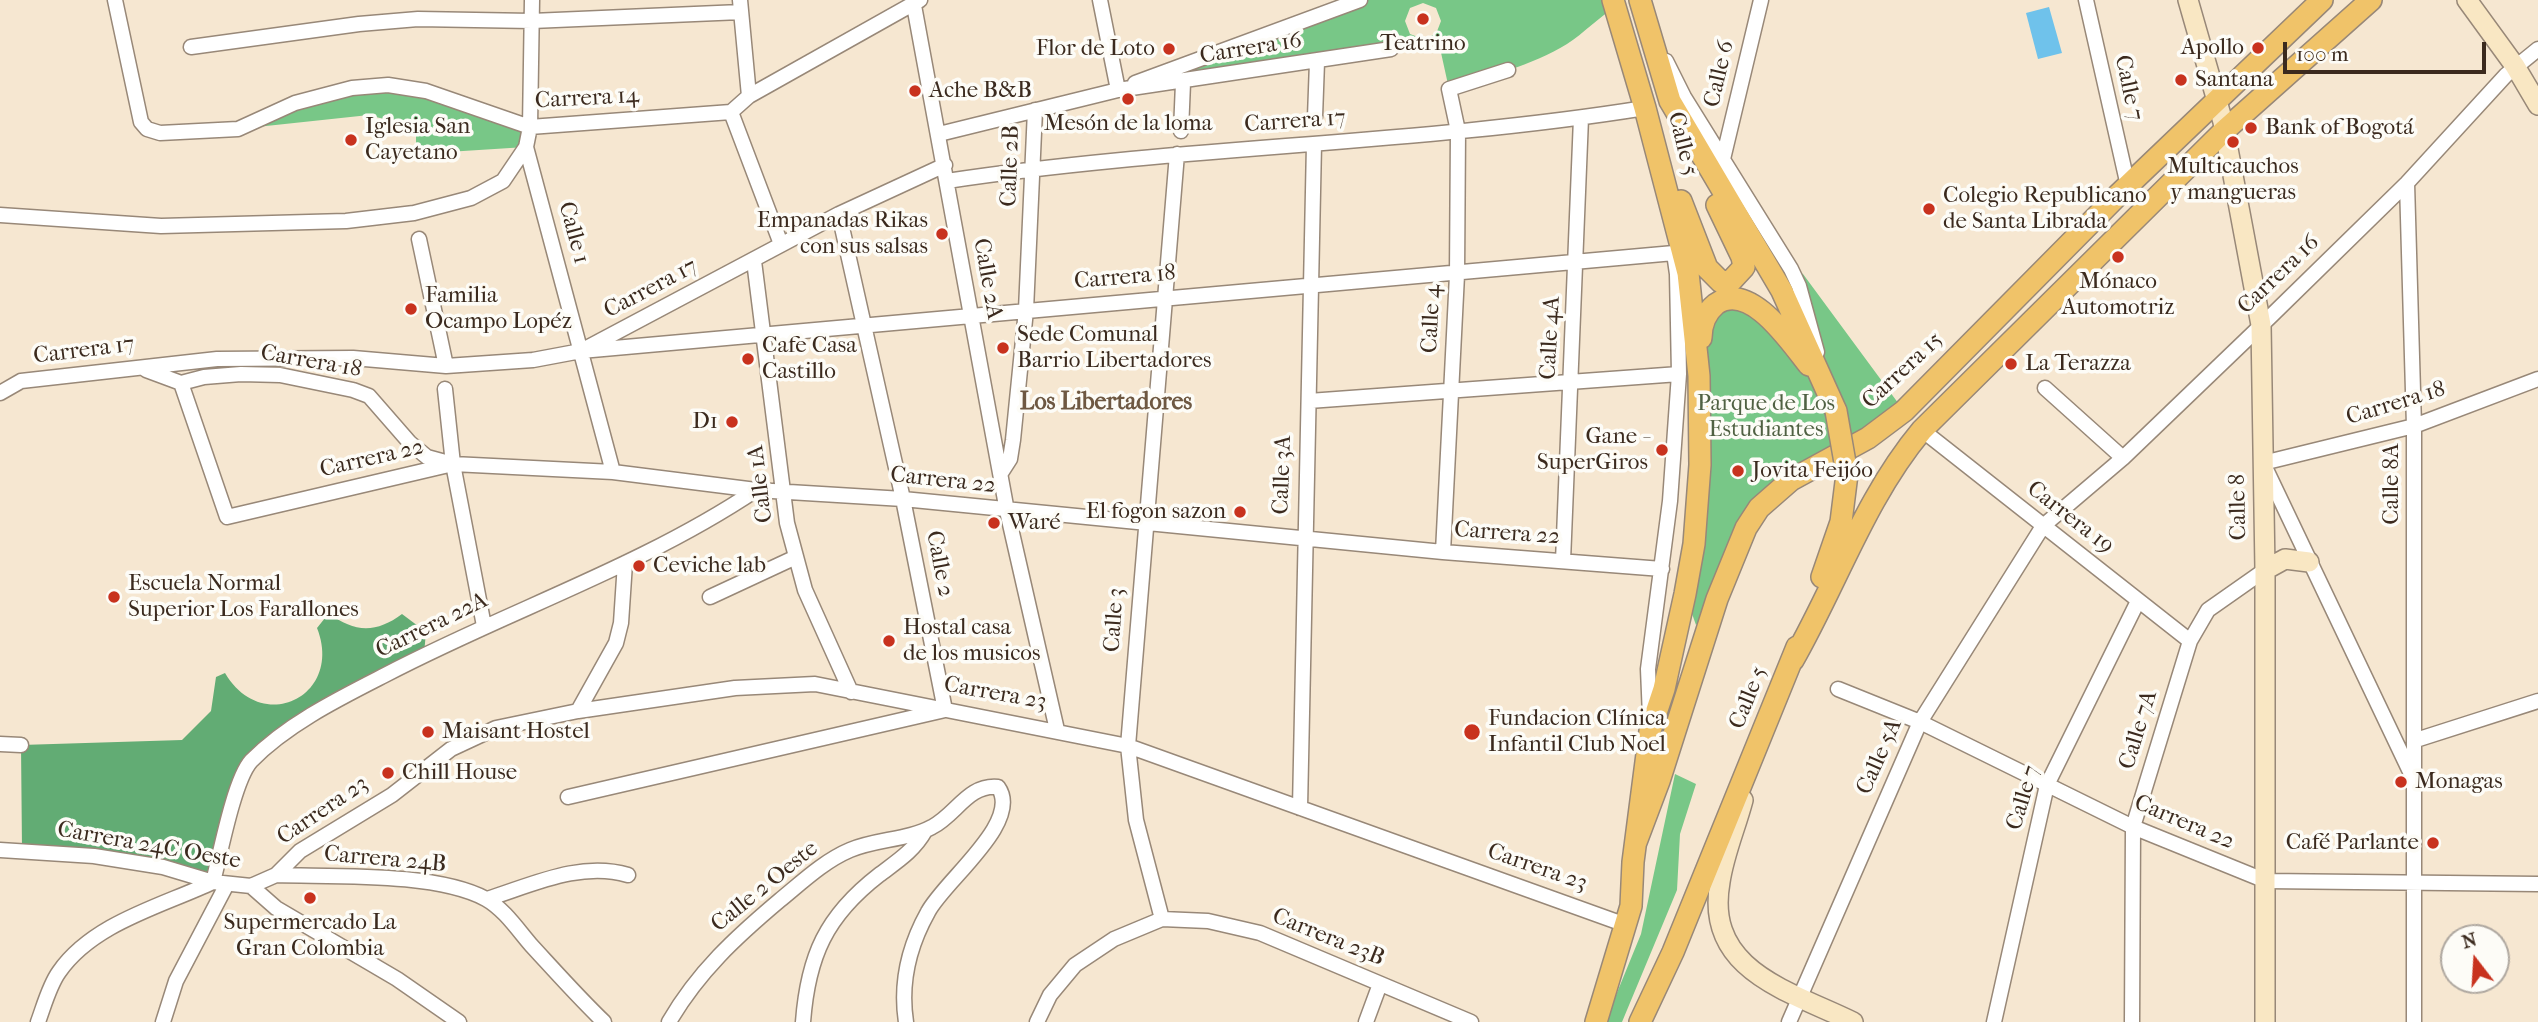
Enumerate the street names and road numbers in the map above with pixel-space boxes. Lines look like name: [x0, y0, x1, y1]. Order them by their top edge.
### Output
street label: Carrera 16: [1198, 27, 1304, 71]
street label: Calle 6: [1699, 38, 1741, 110]
street label: Calle 7: [2108, 53, 2148, 123]
street label: Carrera 14: [534, 82, 640, 116]
street label: Carrera 17: [1243, 105, 1347, 139]
street label: Calle 5: [1661, 109, 1703, 179]
street label: Calle 2B: [996, 125, 1026, 207]
street label: Calle 1: [551, 199, 595, 267]
street label: Carrera 16: [2232, 229, 2326, 321]
street label: Calle 2A: [966, 236, 1008, 322]
street label: Carrera 17: [600, 253, 702, 325]
street label: Carrera 18: [1073, 260, 1177, 296]
street label: Calle 4: [1416, 284, 1448, 354]
street label: Calle 4A: [1535, 296, 1567, 380]
street label: Carrera 15: [1857, 327, 1949, 415]
street label: Carrera 17: [32, 331, 136, 371]
street label: Carrera 18: [258, 340, 364, 384]
street label: Carrera 18: [2343, 376, 2449, 432]
street label: Carrera 22: [317, 434, 427, 484]
street label: Calle 3A: [1268, 435, 1298, 515]
street label: Calle 8A: [2378, 443, 2406, 525]
street label: Calle 1A: [743, 444, 779, 524]
street label: Carrera 22: [889, 462, 997, 500]
street label: Calle 8: [2225, 473, 2253, 541]
street label: Carrera 19: [2021, 476, 2119, 560]
street label: Carrera 22: [1453, 517, 1561, 551]
street label: Calle 2: [919, 529, 959, 599]
street label: Carrera 22A: [372, 587, 492, 665]
street label: Calle 3: [1099, 587, 1131, 653]
street label: Calle 5: [1724, 663, 1774, 733]
street label: Carrera 23: [942, 671, 1048, 717]
street label: Calle 7A: [2114, 687, 2164, 773]
street label: Calle 5A: [1851, 715, 1909, 799]
street label: Calle 7: [2001, 762, 2047, 834]
street label: Carrera 23: [272, 771, 374, 851]
street label: Carrera 22: [2130, 790, 2238, 856]
street label: Carrera 24C Oeste: [55, 816, 243, 876]
street label: Calle 2 Oeste: [706, 836, 824, 938]
street label: Carrera 23: [1484, 838, 1590, 898]
street label: Carrera 24B: [323, 841, 447, 879]
street label: Carrera 23B: [1268, 903, 1388, 973]

